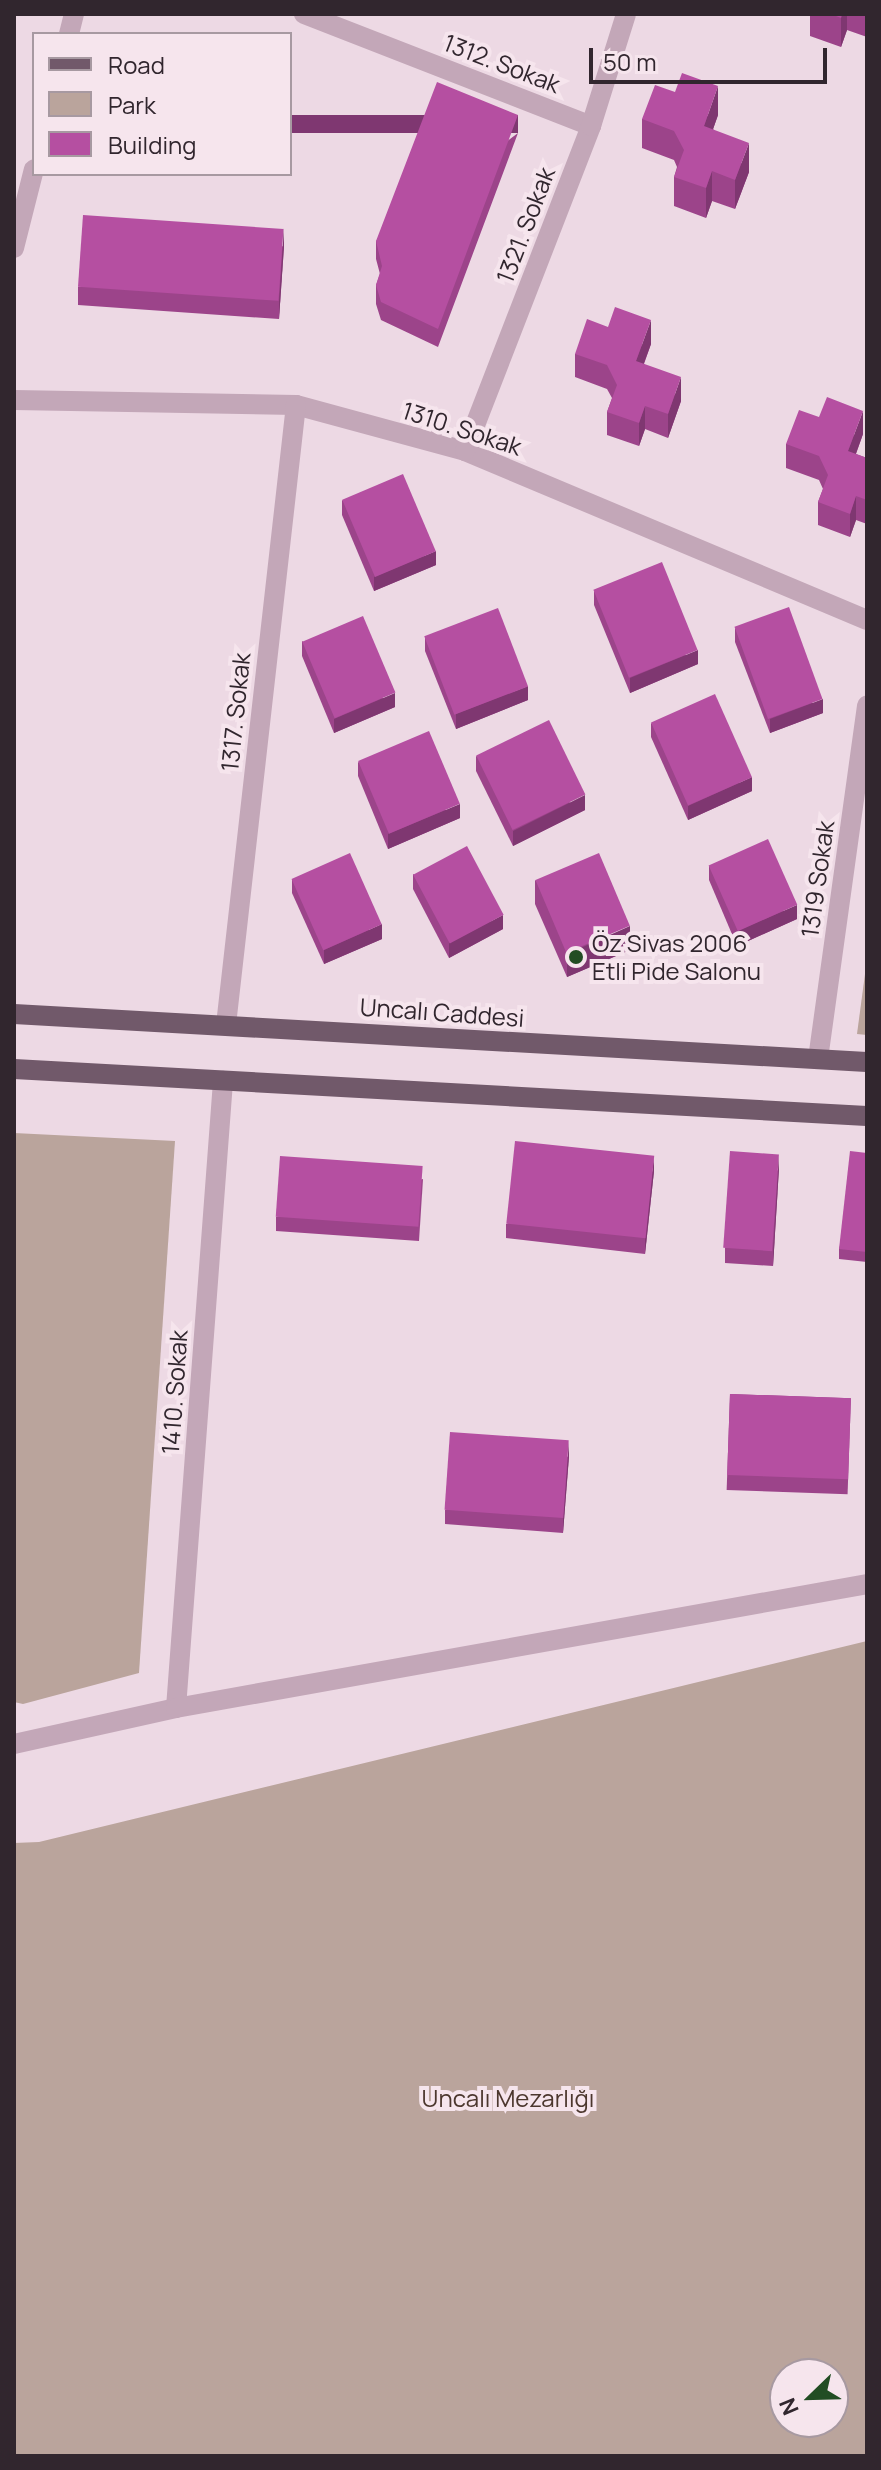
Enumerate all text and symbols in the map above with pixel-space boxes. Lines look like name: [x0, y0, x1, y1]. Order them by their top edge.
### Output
street label: 1312. Sokak: [440, 28, 564, 98]
legend: [32, 32, 292, 176]
scale bar: [593, 32, 831, 82]
text: 50 m: [603, 45, 657, 78]
text: Road: [108, 48, 165, 81]
text: Park: [108, 88, 156, 121]
text: Building: [108, 128, 196, 161]
street label: 1321. Sokak: [490, 163, 560, 287]
street label: 1310. Sokak: [399, 395, 525, 461]
street label: 1317. Sokak: [214, 651, 256, 773]
street label: 1319 Sokak: [795, 819, 839, 939]
place label: Öz Sivas 2006 Etli Pide Salonu: [592, 929, 761, 985]
marker: Öz Sivas 2006 Etli Pide Salonu: [567, 948, 585, 966]
street label: Uncalı Caddesi: [359, 992, 525, 1032]
street label: 1410. Sokak: [155, 1329, 193, 1455]
park label: Uncalı Mezarlığı: [422, 2084, 594, 2112]
north arrow: [769, 2358, 849, 2438]
text: N: [772, 2393, 806, 2420]

